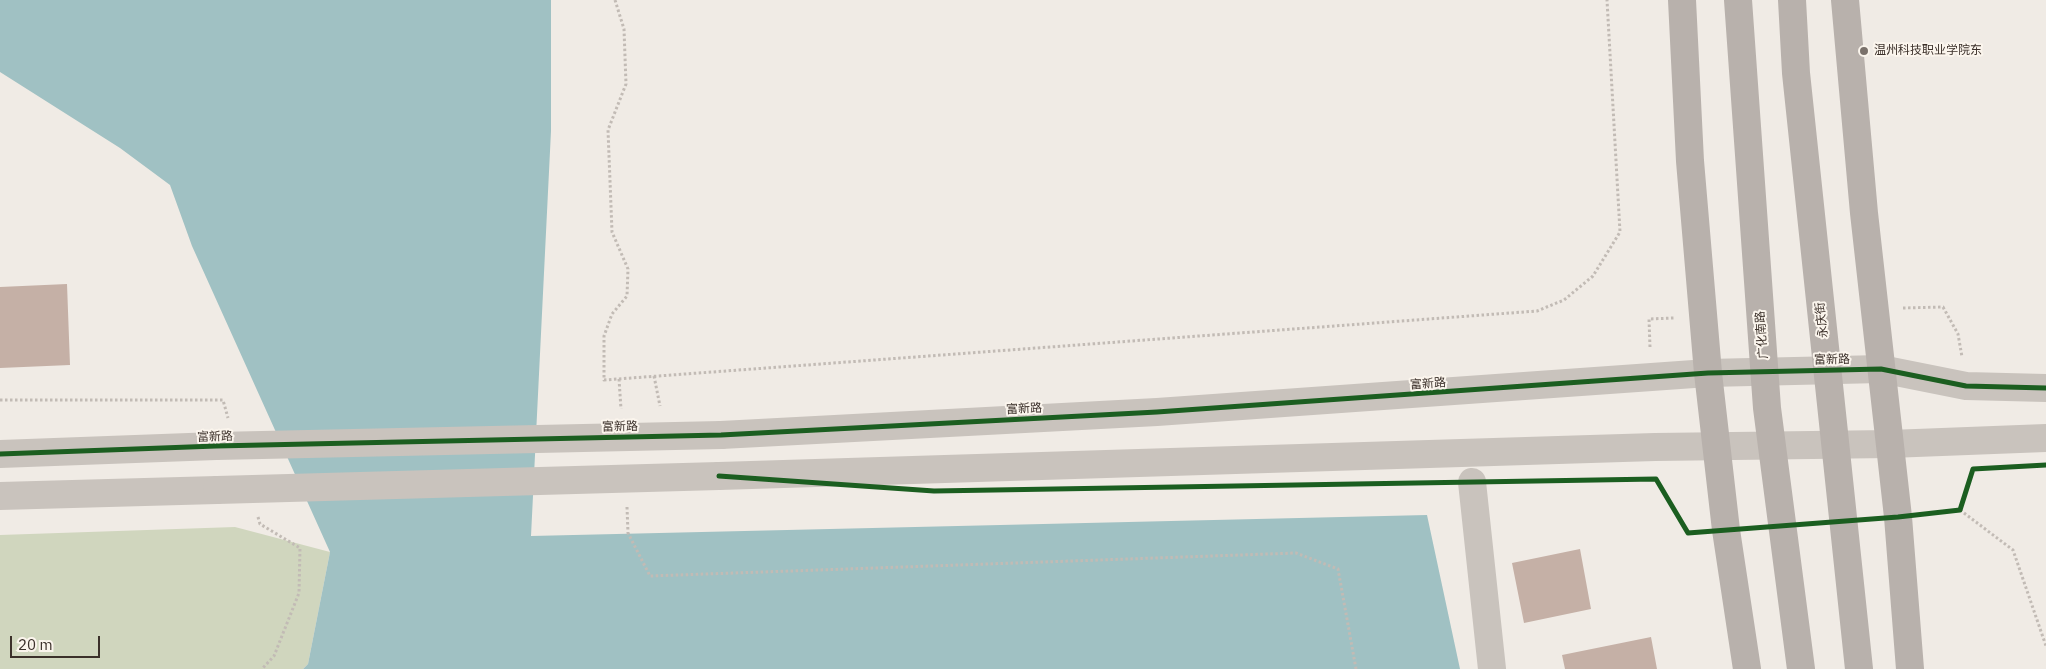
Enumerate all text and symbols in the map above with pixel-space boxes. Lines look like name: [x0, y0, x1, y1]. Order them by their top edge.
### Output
place label: 温州科技职业学院东: [1874, 44, 1982, 58]
marker: 温州科技职业学院东: [1858, 45, 1870, 57]
street label: 永庆街: [1813, 301, 1831, 339]
street label: 广化南路: [1753, 311, 1771, 359]
street label: 富新路: [1814, 352, 1850, 368]
street label: 富新路: [1410, 376, 1446, 392]
street label: 富新路: [1006, 401, 1042, 417]
street label: 富新路: [602, 419, 638, 435]
street label: 富新路: [197, 429, 233, 445]
scale bar: [12, 626, 102, 658]
text: 20 m: [18, 635, 53, 654]

